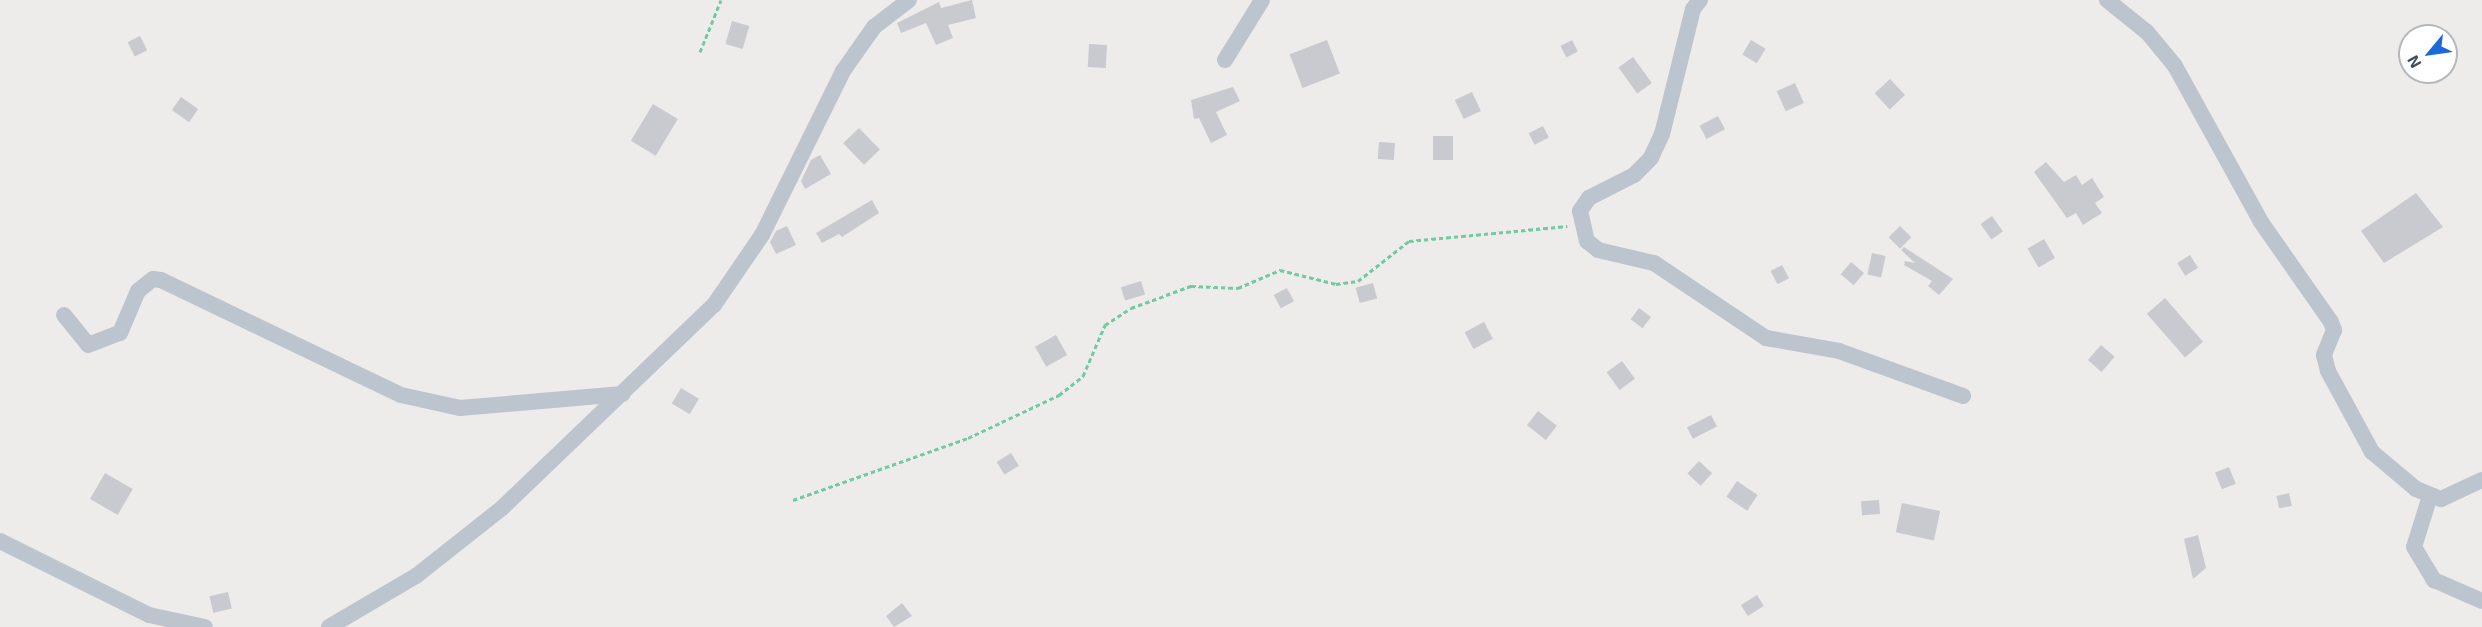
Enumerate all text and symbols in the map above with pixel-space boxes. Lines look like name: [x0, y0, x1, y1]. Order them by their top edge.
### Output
north arrow: [2398, 24, 2458, 84]
text: N: [2402, 52, 2425, 72]

